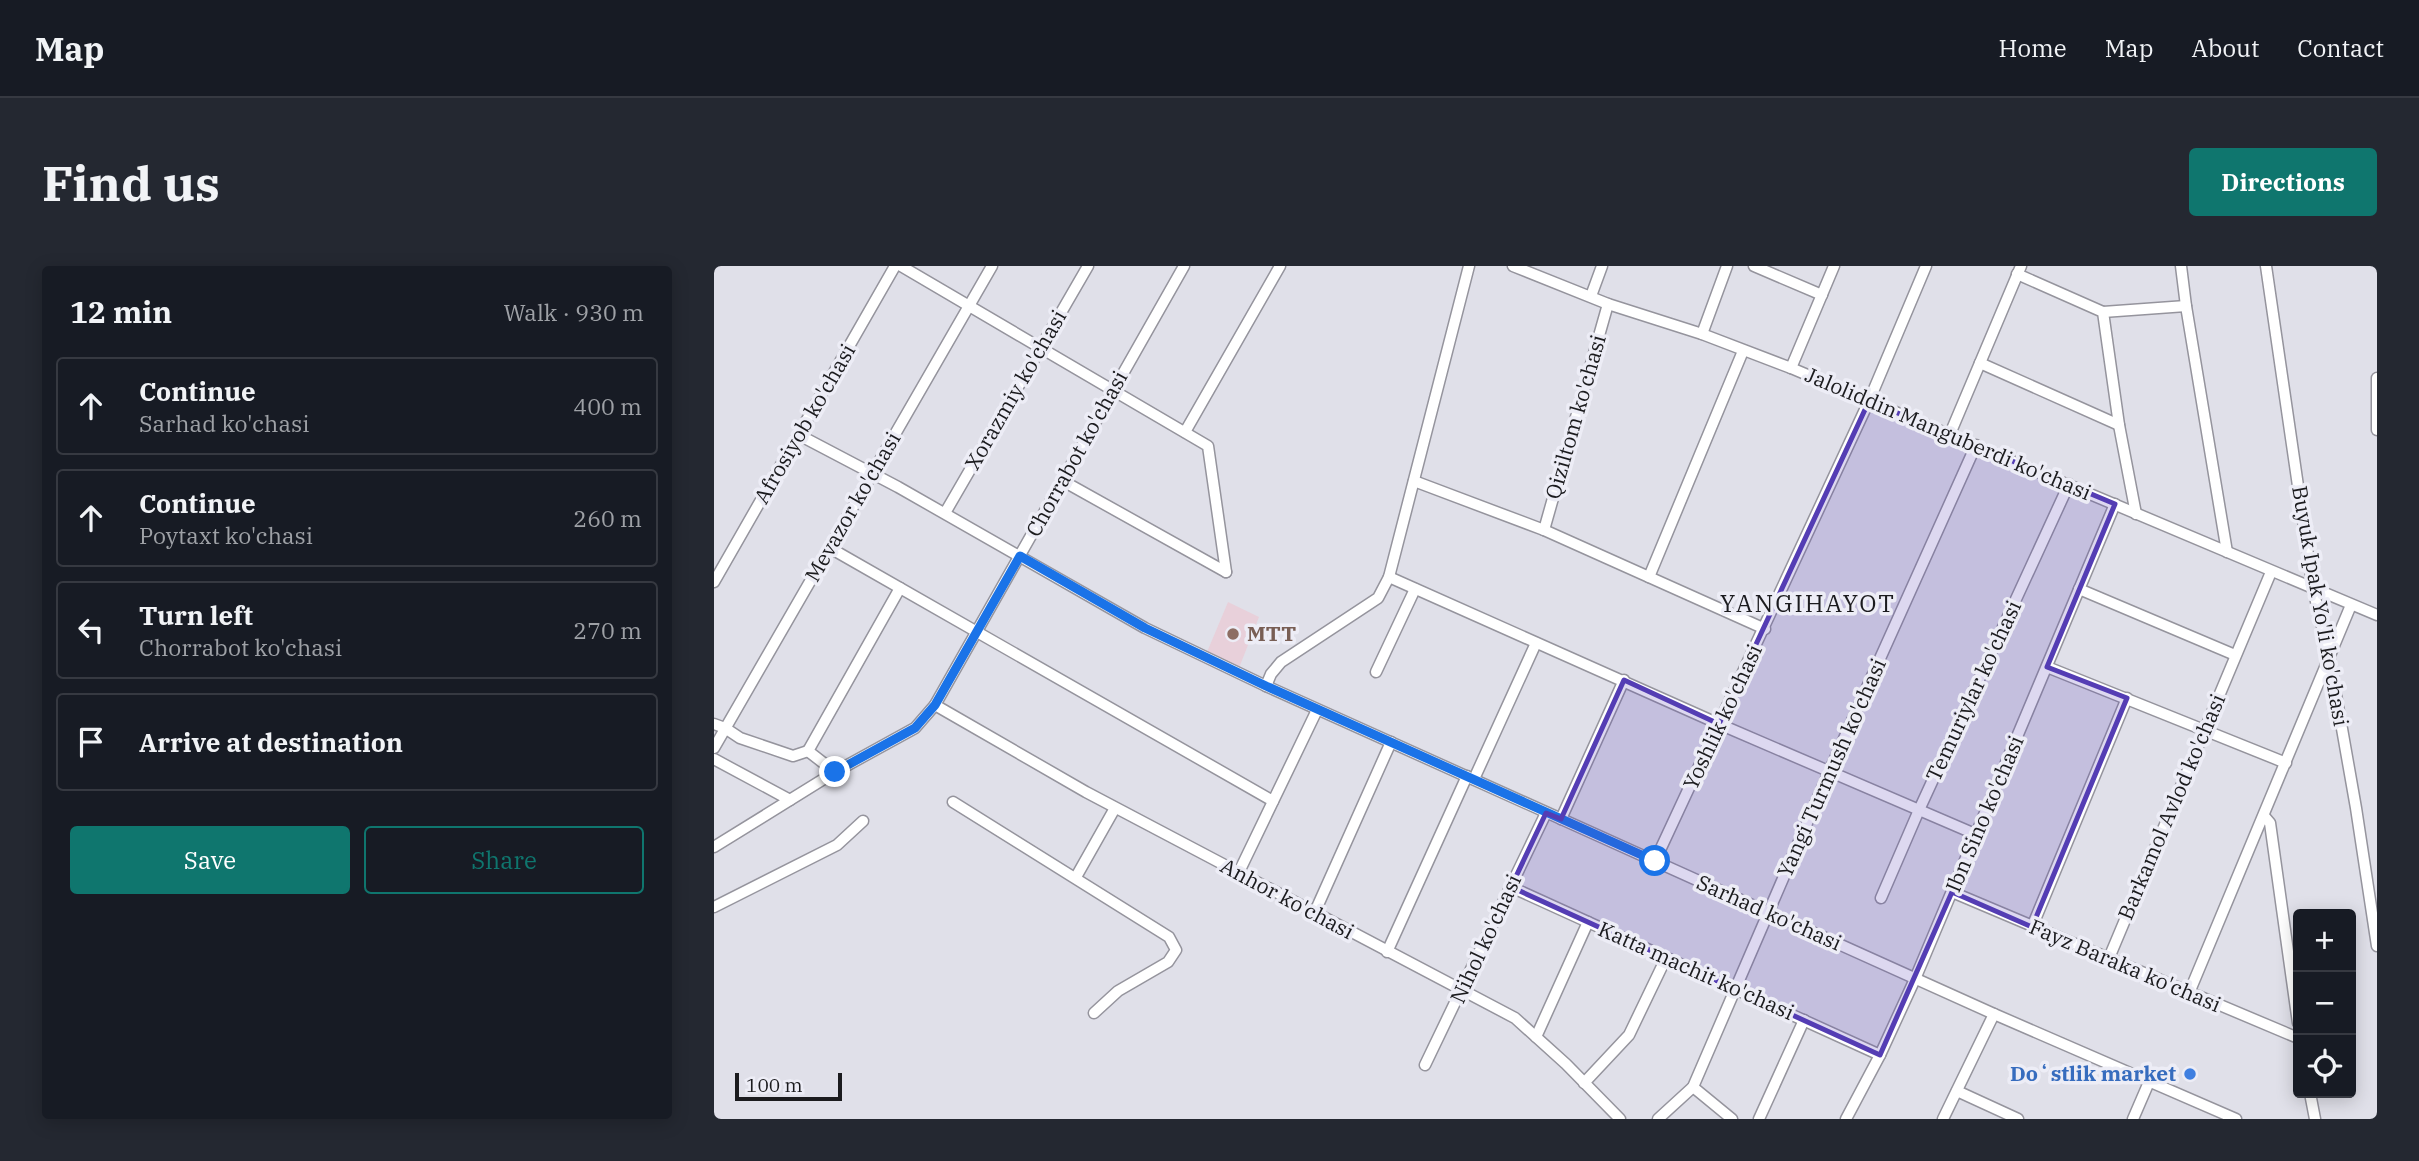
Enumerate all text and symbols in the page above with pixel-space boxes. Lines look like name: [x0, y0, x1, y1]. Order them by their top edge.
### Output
text: Map: [35, 27, 104, 70]
text: Home: [1999, 32, 2067, 64]
text: Map: [2105, 32, 2153, 64]
text: About: [2191, 32, 2259, 64]
text: Contact: [2297, 32, 2384, 64]
button: Directions: [2189, 148, 2377, 216]
text: Find us: [42, 151, 220, 214]
text: 12 min: [70, 292, 172, 331]
text: Walk · 930 m: [503, 297, 644, 327]
street label: Xorazmiy ko'chasi: [958, 305, 1072, 474]
street label: Qiziltom ko'chasi: [1538, 331, 1612, 502]
street label: Afrosiyob ko'chasi: [747, 338, 861, 509]
street label: Jaloliddin Manguberdi ko'chasi: [1801, 360, 2096, 506]
street label: Chorrabot ko'chasi: [1019, 366, 1133, 541]
text: Continue: [139, 374, 256, 408]
icon: ahead: [72, 387, 110, 425]
text: 400 m: [573, 391, 642, 421]
text: Sarhad ko'chasi: [139, 408, 309, 438]
street label: Mevazor ko'chasi: [798, 426, 906, 587]
street label: Buyuk Ipak Yo'li ko'chasi: [2286, 483, 2356, 728]
text: Continue: [139, 486, 256, 520]
icon: ahead: [72, 499, 110, 537]
text: 260 m: [573, 503, 642, 533]
text: Poytaxt ko'chasi: [139, 520, 313, 550]
district label: YANGIHAYOT: [1720, 587, 1896, 619]
street label: Temuriylar ko'chasi: [1919, 596, 2027, 785]
text: Turn left: [139, 598, 253, 632]
icon: left: [72, 611, 110, 649]
text: 270 m: [573, 615, 642, 645]
place label: MTT: [1247, 619, 1296, 647]
marker: MTT: [1225, 626, 1241, 642]
text: Chorrabot ko'chasi: [139, 632, 342, 662]
street label: Yoshlik ko'chasi: [1676, 639, 1768, 794]
street label: Yangi Turmush ko'chasi: [1770, 654, 1892, 881]
street label: Barkamol Avlod ko'chasi: [2111, 689, 2231, 924]
icon: arrive: [72, 723, 110, 761]
text: Arrive at destination: [139, 725, 403, 759]
street label: Ibn Sino ko'chasi: [1938, 731, 2030, 896]
route end: [819, 756, 850, 787]
button: Save: [70, 826, 350, 894]
button: Share: [364, 826, 644, 894]
route start: [1639, 845, 1670, 876]
street label: Anhor ko'chasi: [1216, 851, 1359, 945]
street label: Sarhad ko'chasi: [1693, 868, 1846, 957]
street label: Nihol ko'chasi: [1443, 870, 1527, 1008]
map controls: [2293, 909, 2356, 1098]
button: +: [2293, 909, 2356, 972]
street label: Fayz Baraka ko'chasi: [2025, 912, 2225, 1018]
street label: Katta machit ko'chasi: [1594, 914, 1799, 1026]
button: −: [2293, 972, 2356, 1035]
button: locate: [2293, 1035, 2356, 1098]
place label: Doʻstlik market: [2010, 1059, 2176, 1087]
marker: Doʻstlik market: [2182, 1066, 2198, 1082]
scale bar: [735, 1070, 842, 1102]
text: 100 m: [746, 1073, 803, 1097]

